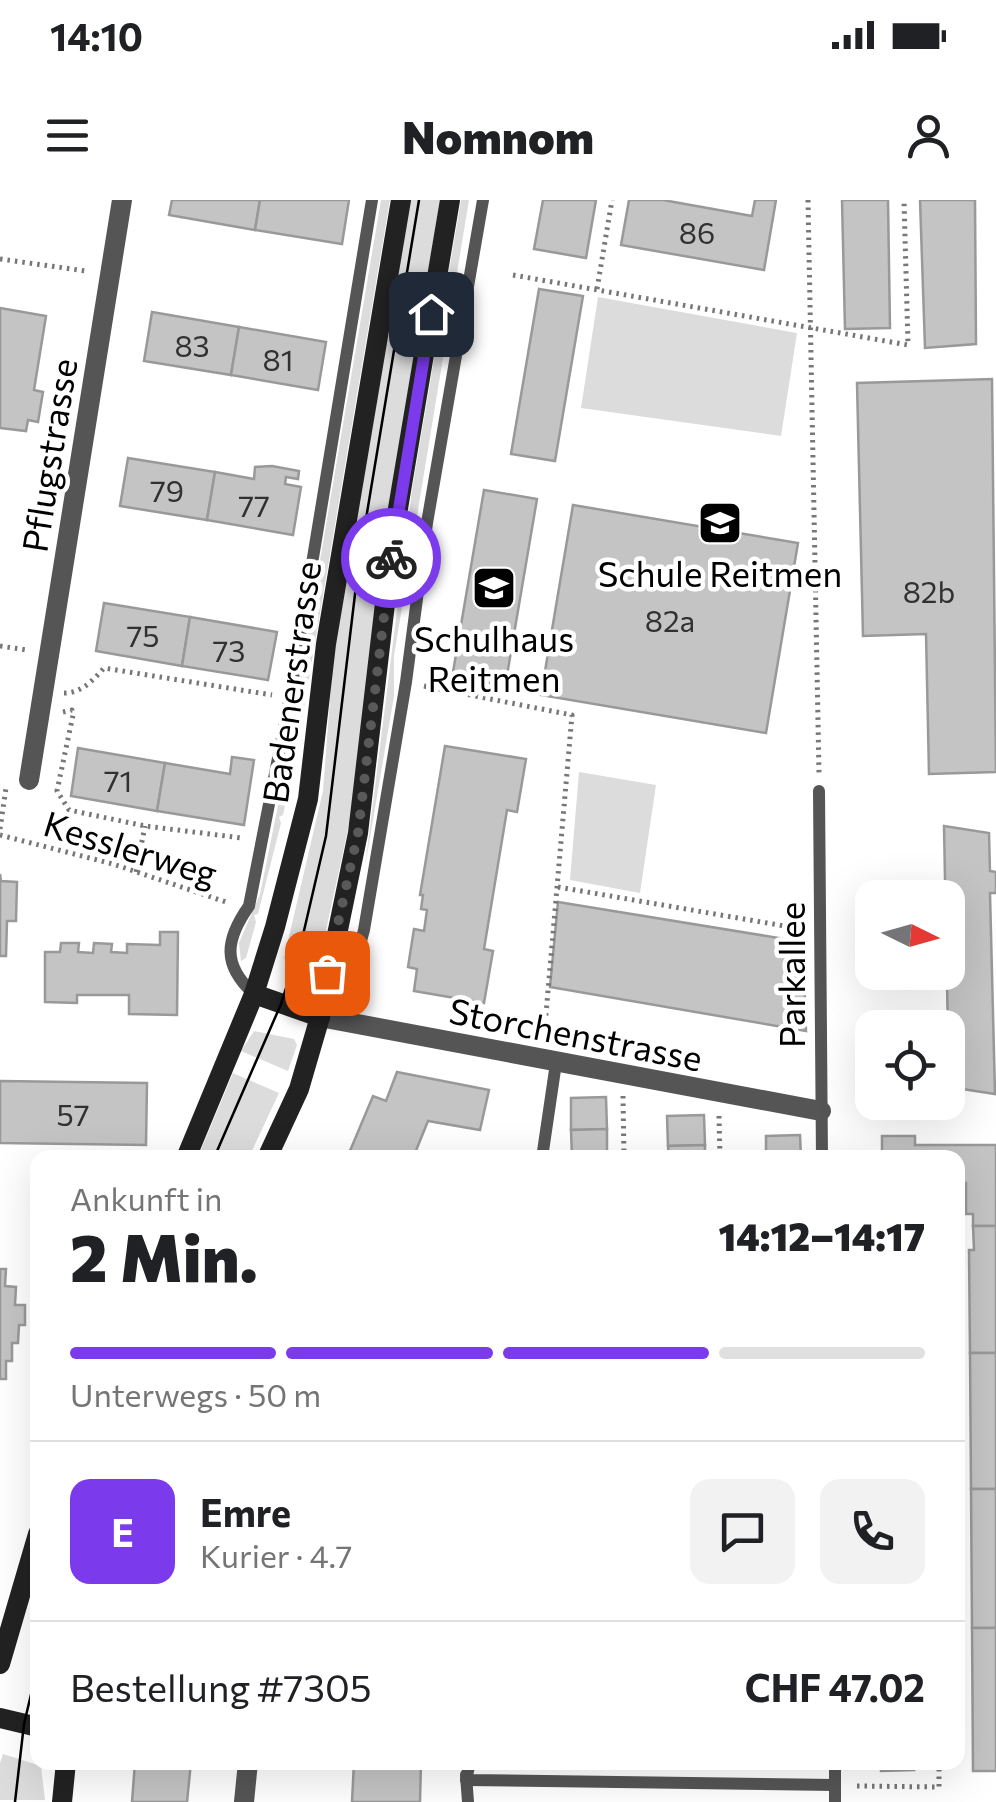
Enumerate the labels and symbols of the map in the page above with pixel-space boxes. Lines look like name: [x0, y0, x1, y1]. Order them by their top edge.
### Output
house number: 86: [679, 213, 715, 250]
pin: [389, 272, 474, 357]
house number: 83: [174, 326, 210, 363]
house number: 81: [262, 340, 294, 377]
street label: Pflugstrasse: [11, 355, 85, 555]
house number: 79: [150, 471, 184, 508]
house number: 77: [238, 486, 270, 523]
school or university icon: Schule Reitmen: [697, 500, 743, 546]
courier: [341, 508, 441, 608]
place label: Schule Reitmen: [598, 551, 842, 594]
street label: Badenerstrasse: [252, 558, 328, 806]
school or university icon: Schulhaus Reitmen: [471, 565, 517, 611]
house number: 82b: [903, 572, 955, 609]
house number: 82a: [645, 601, 695, 638]
house number: 75: [127, 616, 160, 653]
place label: Schulhaus Reitmen: [414, 616, 574, 699]
house number: 73: [213, 631, 245, 668]
house number: 71: [104, 761, 132, 798]
street label: Kesslerweg: [39, 800, 223, 894]
north arrow: [855, 880, 965, 990]
street label: Parkallee: [769, 902, 812, 1048]
pin: [285, 931, 370, 1016]
street label: Storchenstrasse: [446, 987, 706, 1079]
house number: 57: [56, 1095, 90, 1132]

